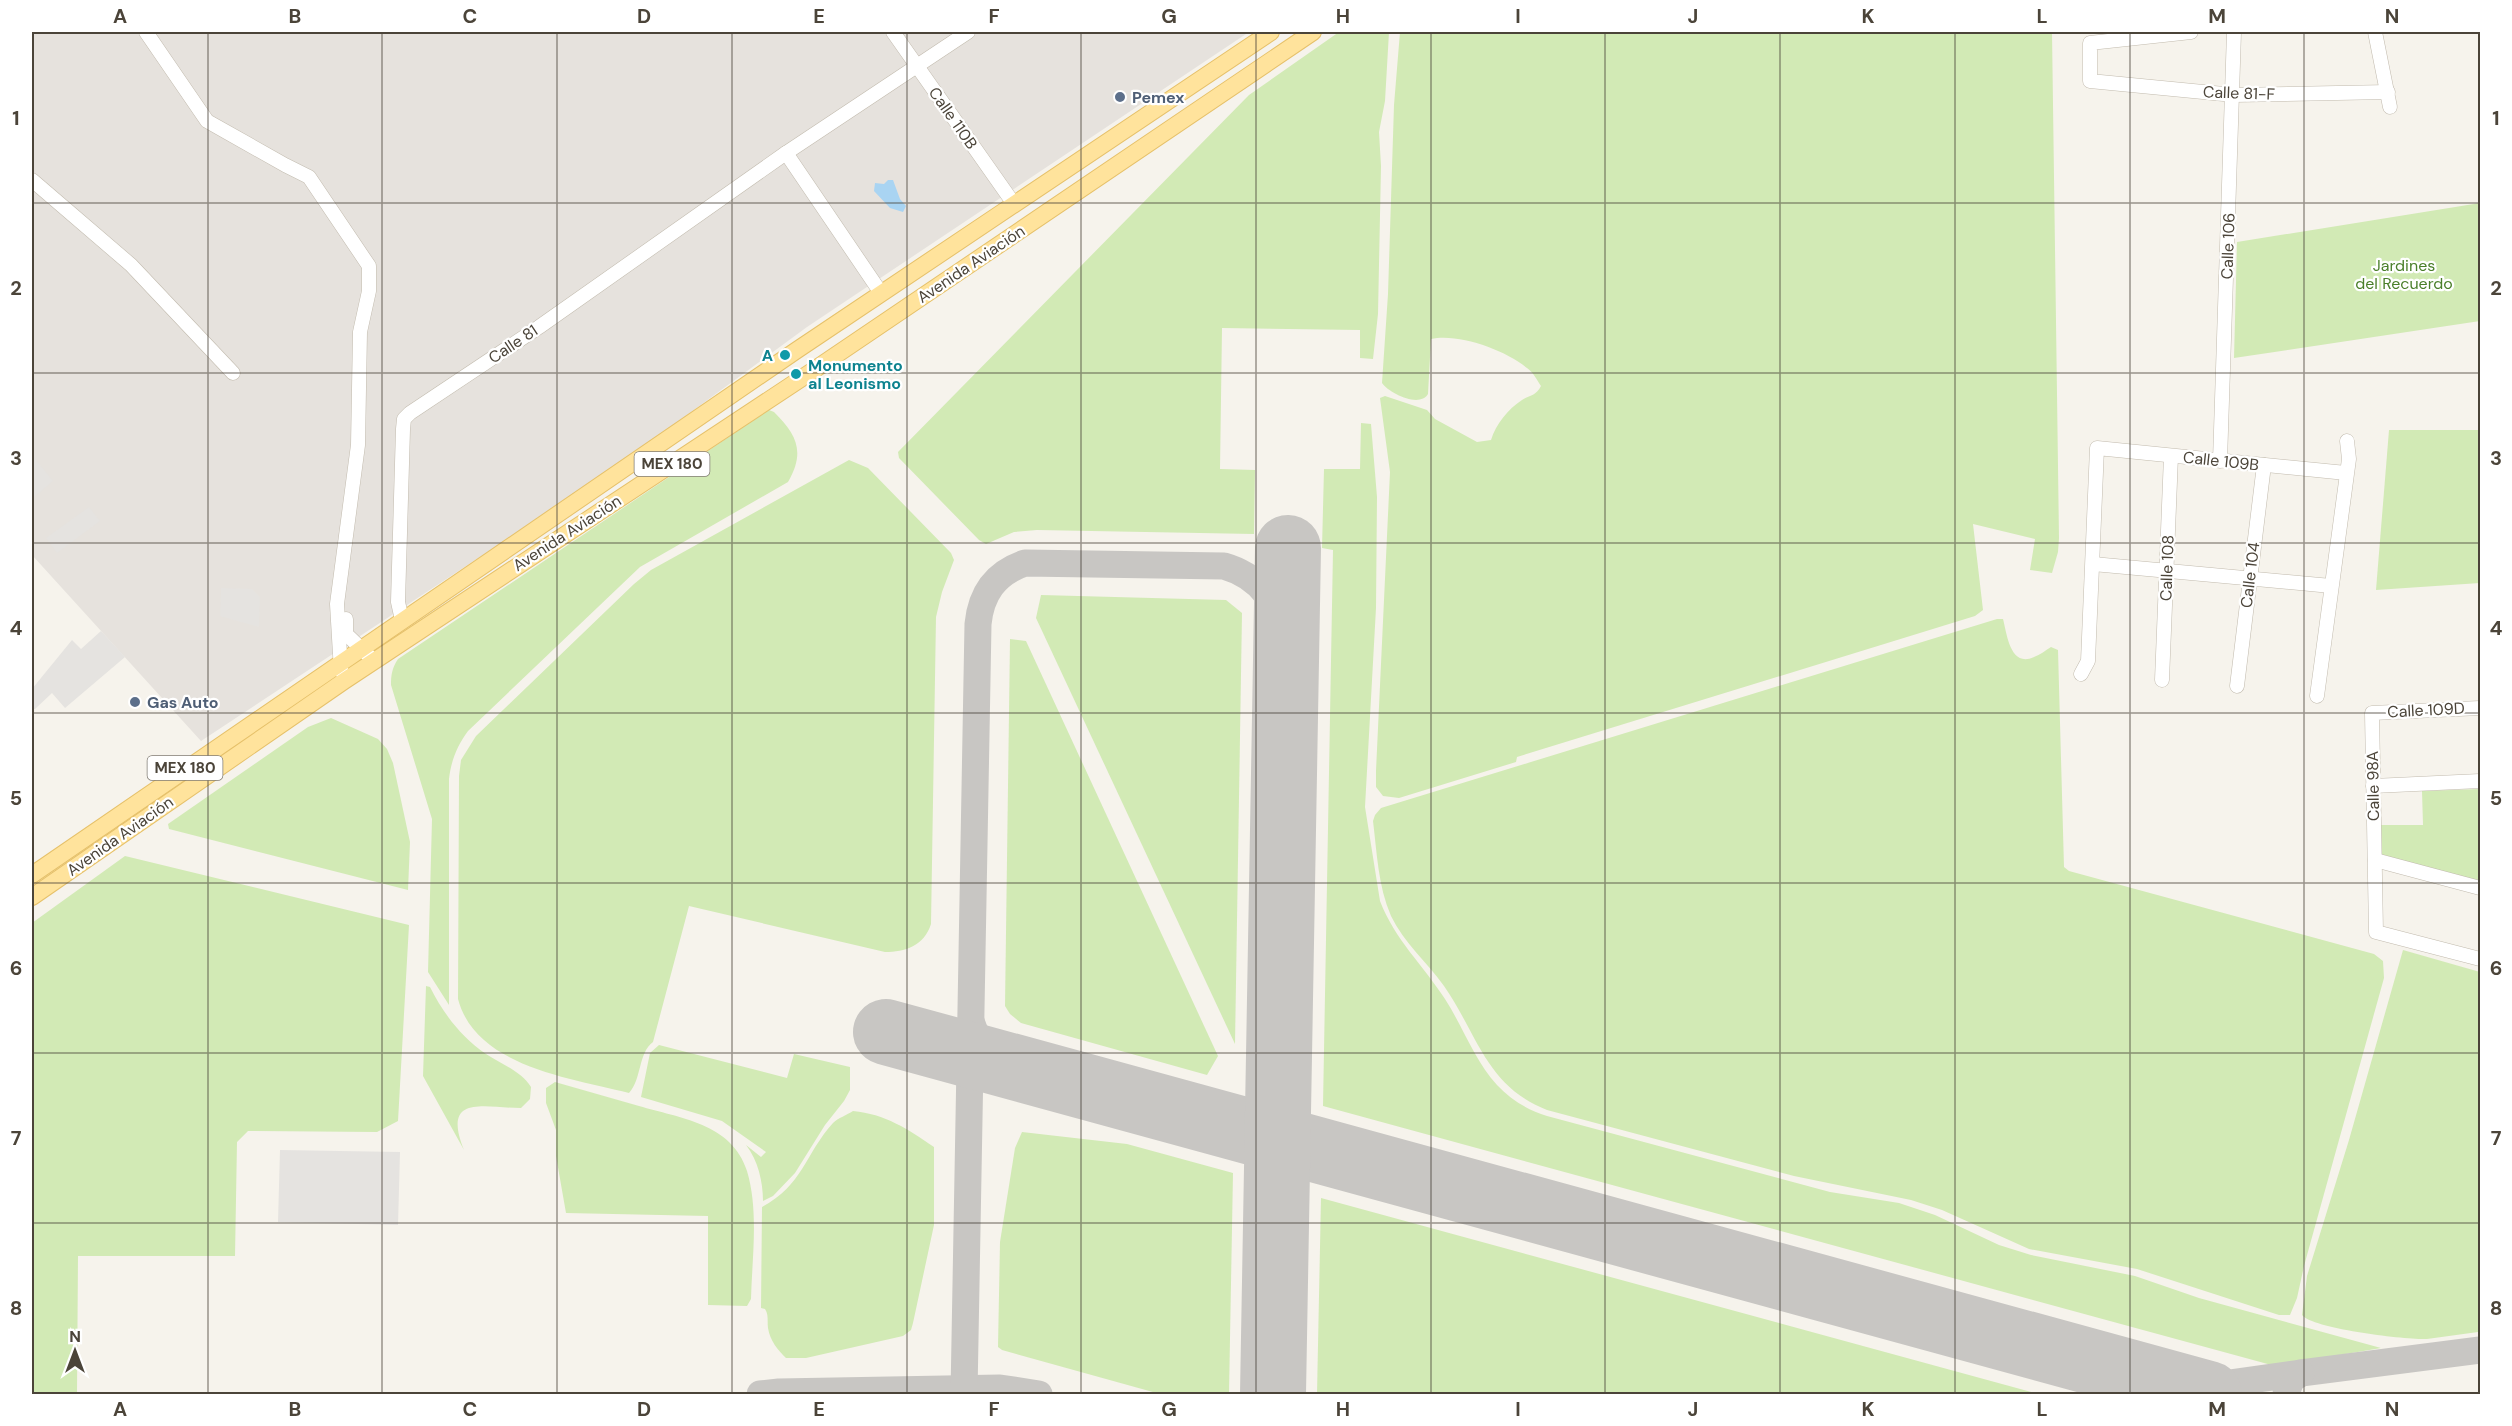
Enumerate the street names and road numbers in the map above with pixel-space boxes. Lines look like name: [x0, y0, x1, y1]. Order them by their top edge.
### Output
street label: Calle 81-F: [2203, 81, 2276, 105]
street label: Calle 110B: [924, 83, 982, 153]
street label: Calle 106: [2216, 212, 2240, 280]
street label: Avenida Aviación: [913, 220, 1029, 308]
street label: Calle 81: [484, 320, 542, 368]
street label: Calle 109B: [2182, 447, 2260, 475]
road number: MEX 180: [634, 452, 710, 476]
street label: Avenida Aviación: [509, 490, 625, 576]
street label: Calle 108: [2155, 534, 2179, 602]
street label: Calle 104: [2236, 541, 2264, 609]
street label: Calle 109D: [2387, 697, 2465, 723]
street label: Calle 98A: [2362, 750, 2384, 821]
road number: MEX 180: [148, 756, 222, 780]
street label: Avenida Aviación: [63, 791, 177, 881]

